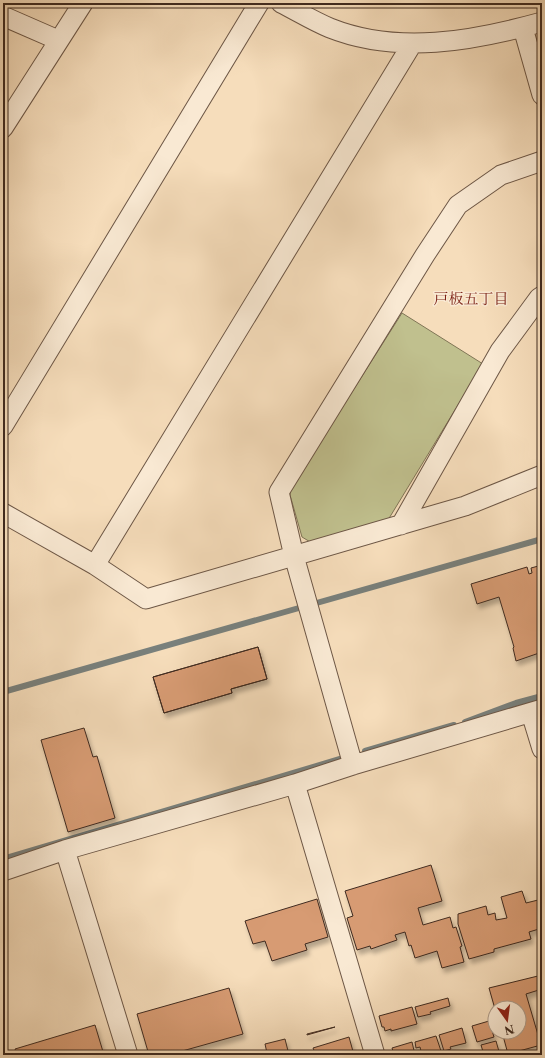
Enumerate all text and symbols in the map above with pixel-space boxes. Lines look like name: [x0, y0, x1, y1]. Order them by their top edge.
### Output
district label: 戸板五丁目: [433, 289, 509, 308]
north arrow: [487, 1000, 527, 1040]
text: N: [503, 1022, 516, 1038]

